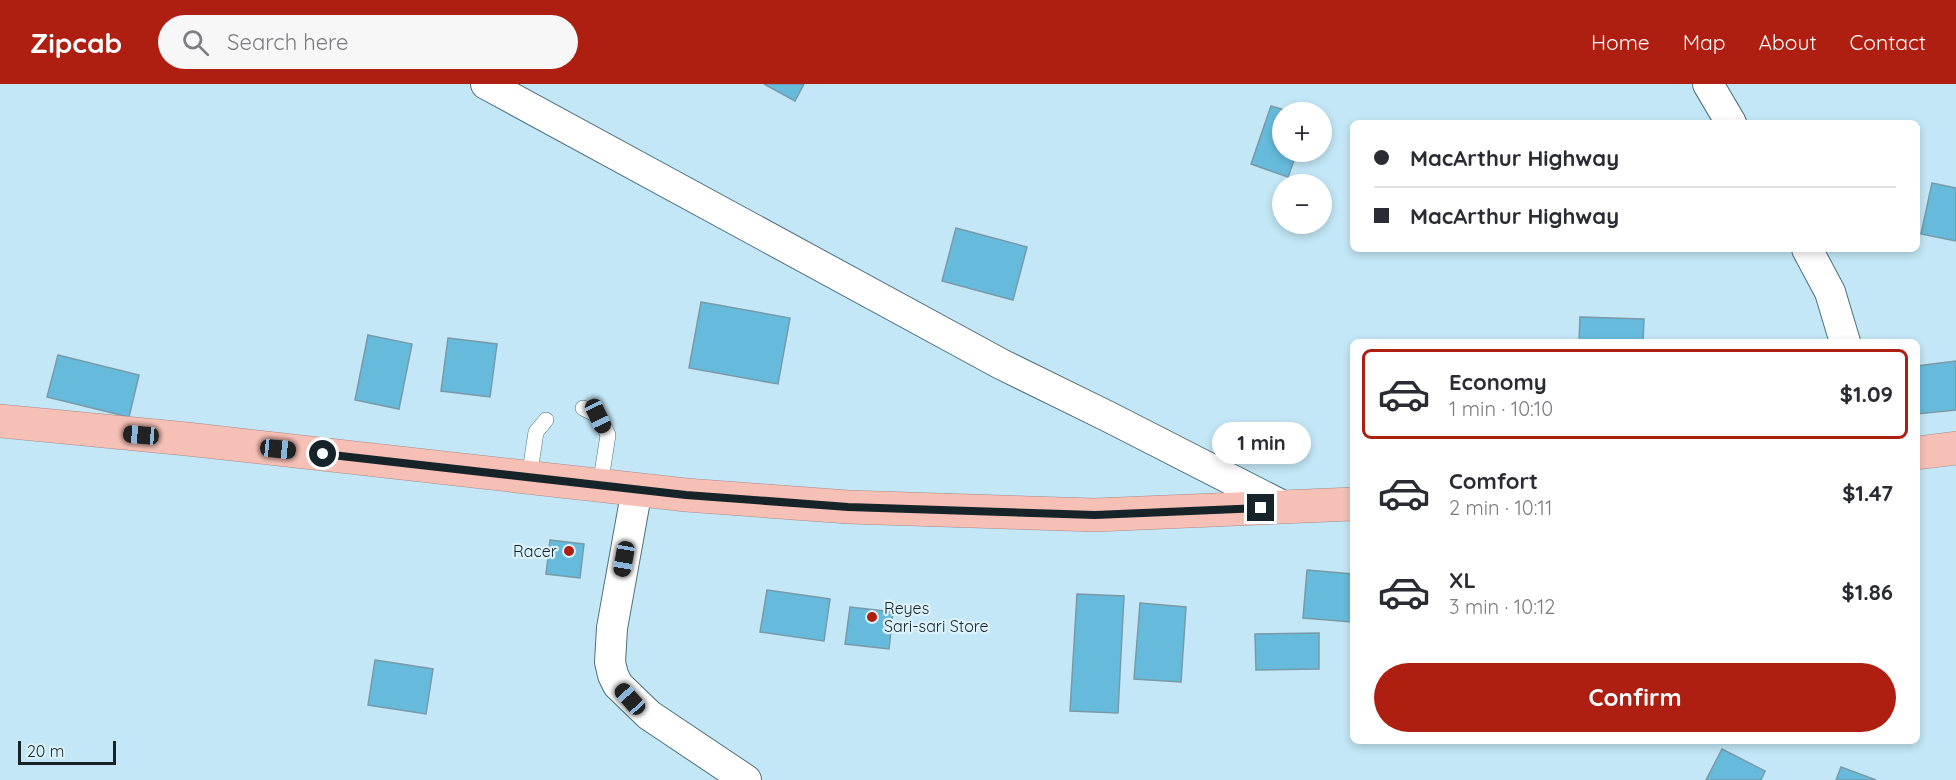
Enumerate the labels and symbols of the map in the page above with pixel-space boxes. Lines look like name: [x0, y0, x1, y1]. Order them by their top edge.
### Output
car: [582, 396, 614, 436]
callout: 1 min: [1212, 421, 1310, 463]
car: [122, 424, 160, 446]
car: [259, 438, 297, 460]
route start: [309, 440, 336, 467]
route end: [1247, 494, 1274, 521]
car: [612, 540, 636, 578]
place label: Racer: [513, 541, 557, 561]
marker: Racer: [562, 544, 576, 558]
place label: Reyes Sari-sari Store: [884, 598, 989, 636]
marker: Reyes Sari-sari Store: [865, 610, 879, 624]
car: [611, 680, 649, 718]
scale bar: [18, 738, 116, 766]

